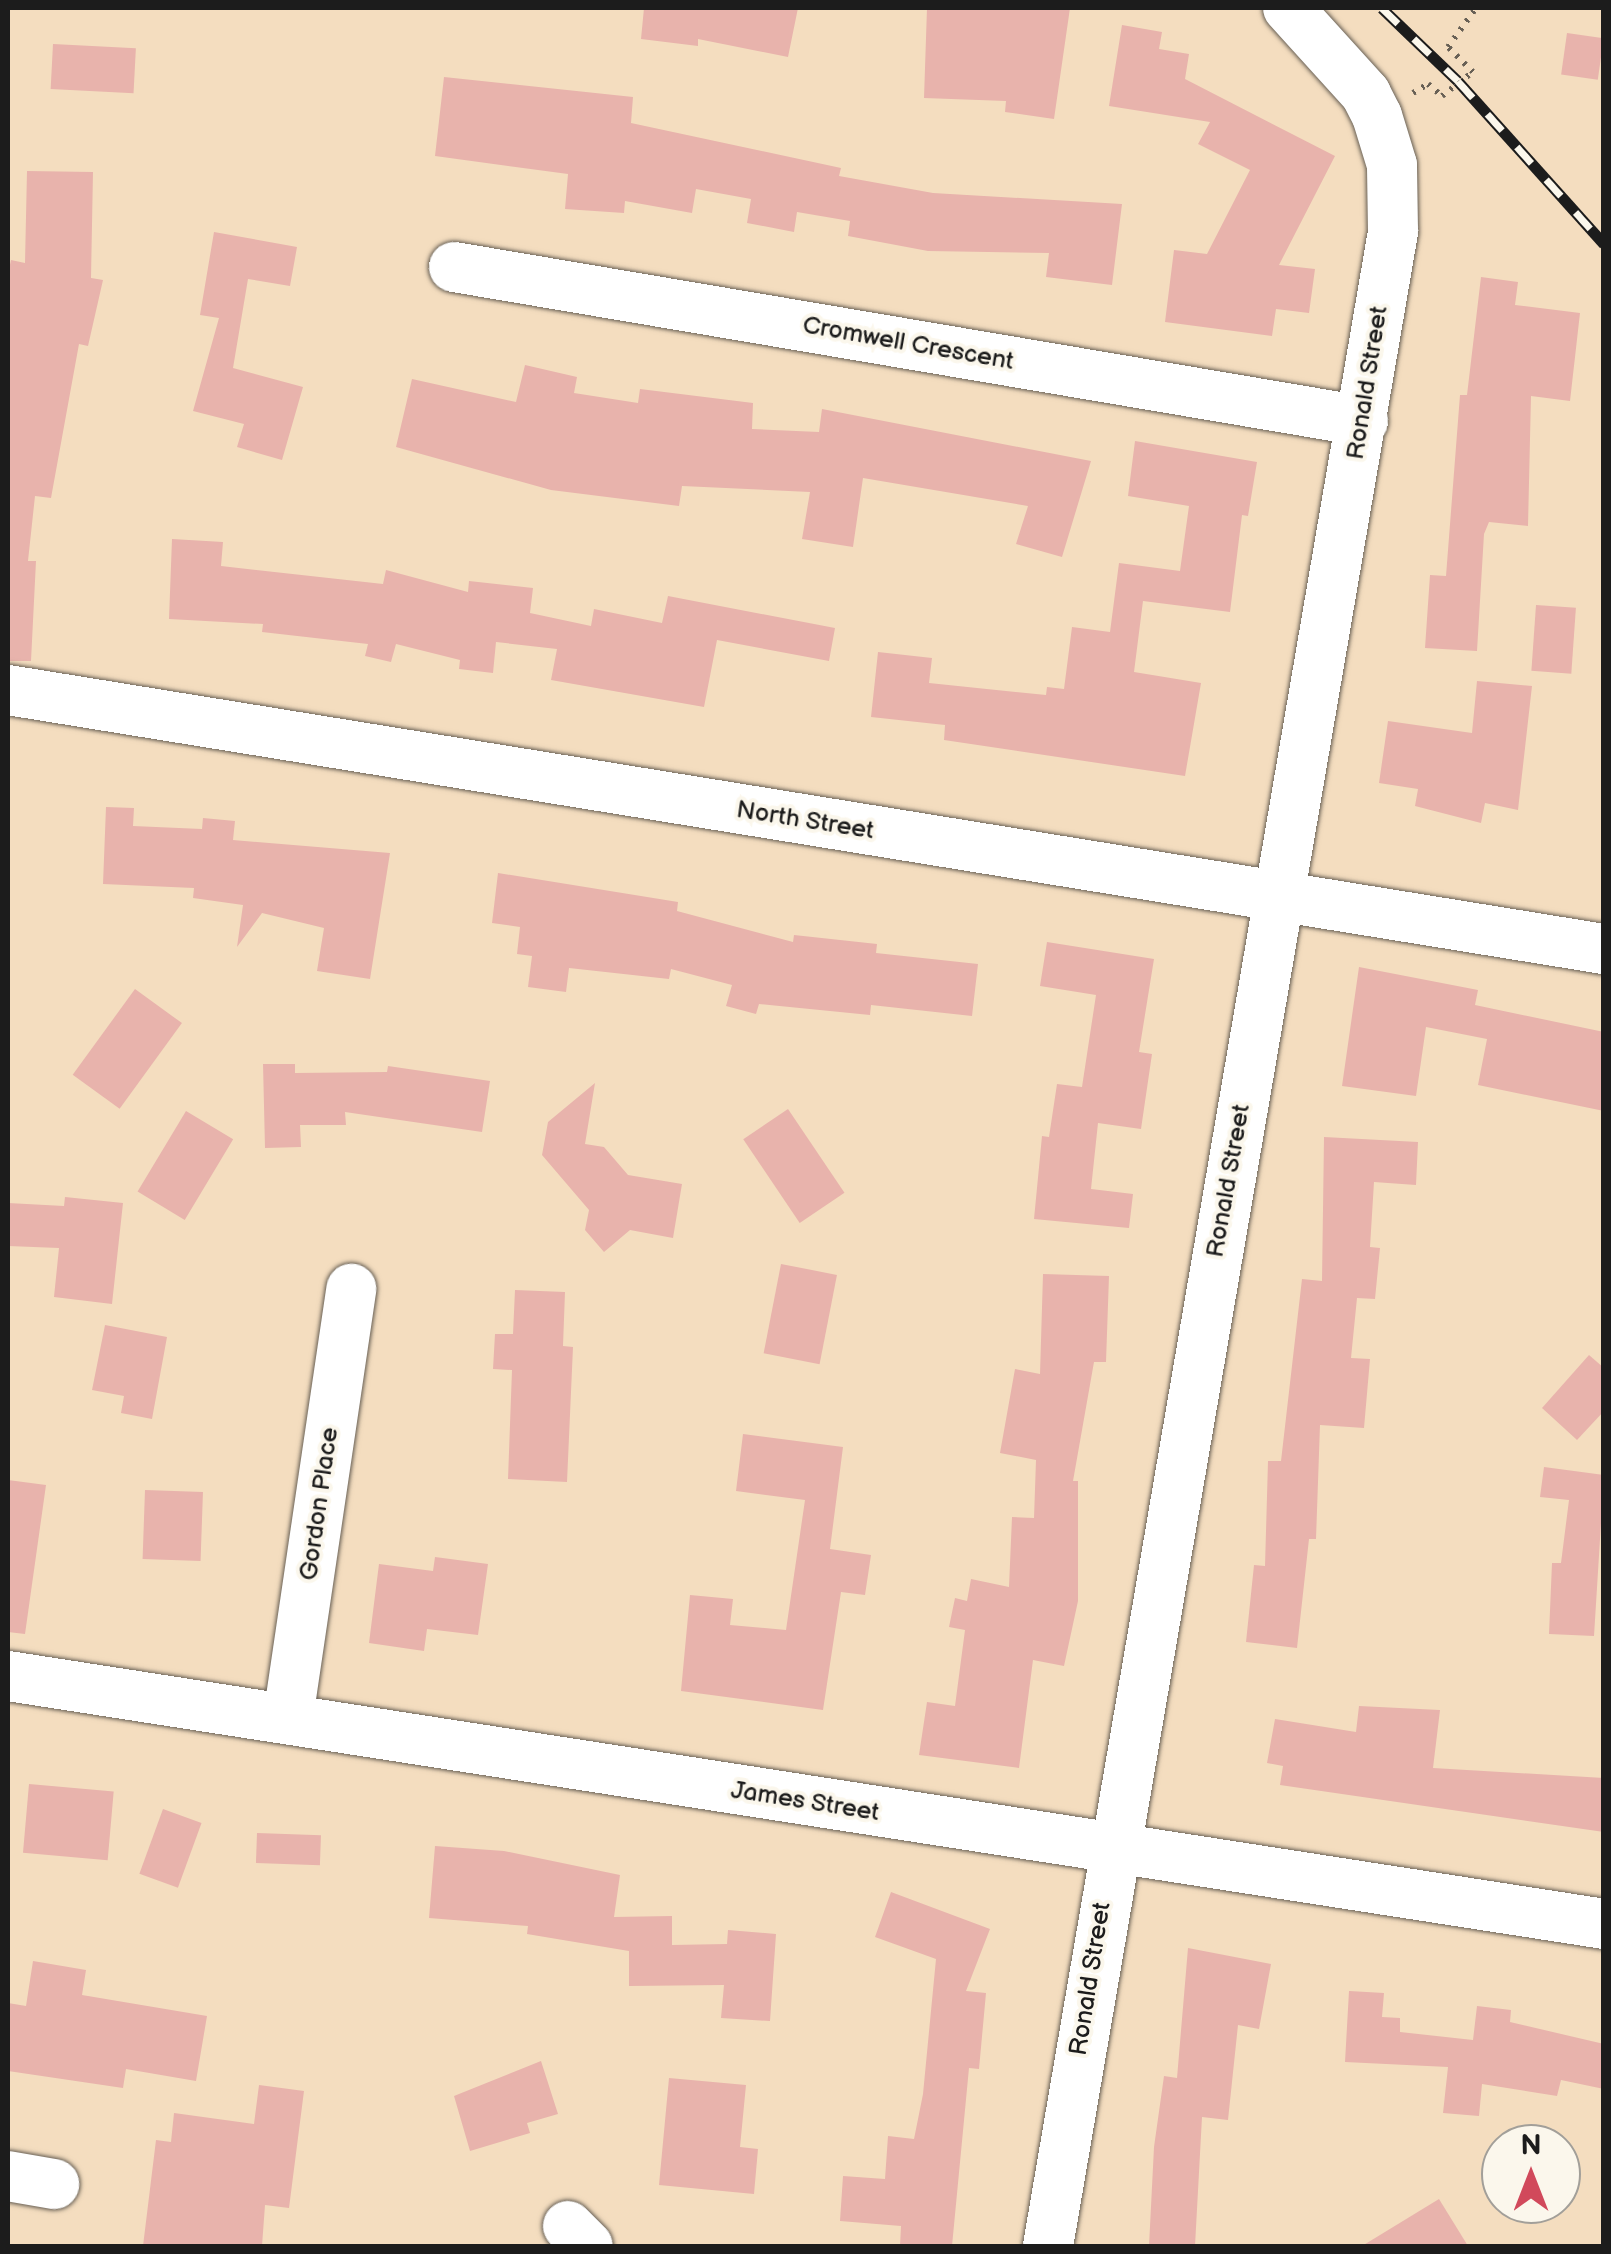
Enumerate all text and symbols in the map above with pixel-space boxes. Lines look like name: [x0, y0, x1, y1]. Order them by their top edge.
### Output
street label: Ronald Street: [1341, 304, 1395, 462]
street label: Cromwell Crescent: [800, 311, 1016, 377]
street label: North Street: [734, 795, 876, 847]
street label: Ronald Street: [1201, 1102, 1257, 1260]
street label: Gordon Place: [294, 1426, 346, 1582]
street label: James Street: [729, 1775, 881, 1829]
street label: Ronald Street: [1064, 1900, 1118, 2058]
north arrow: [1481, 2124, 1581, 2224]
text: N: [1520, 2129, 1542, 2162]

